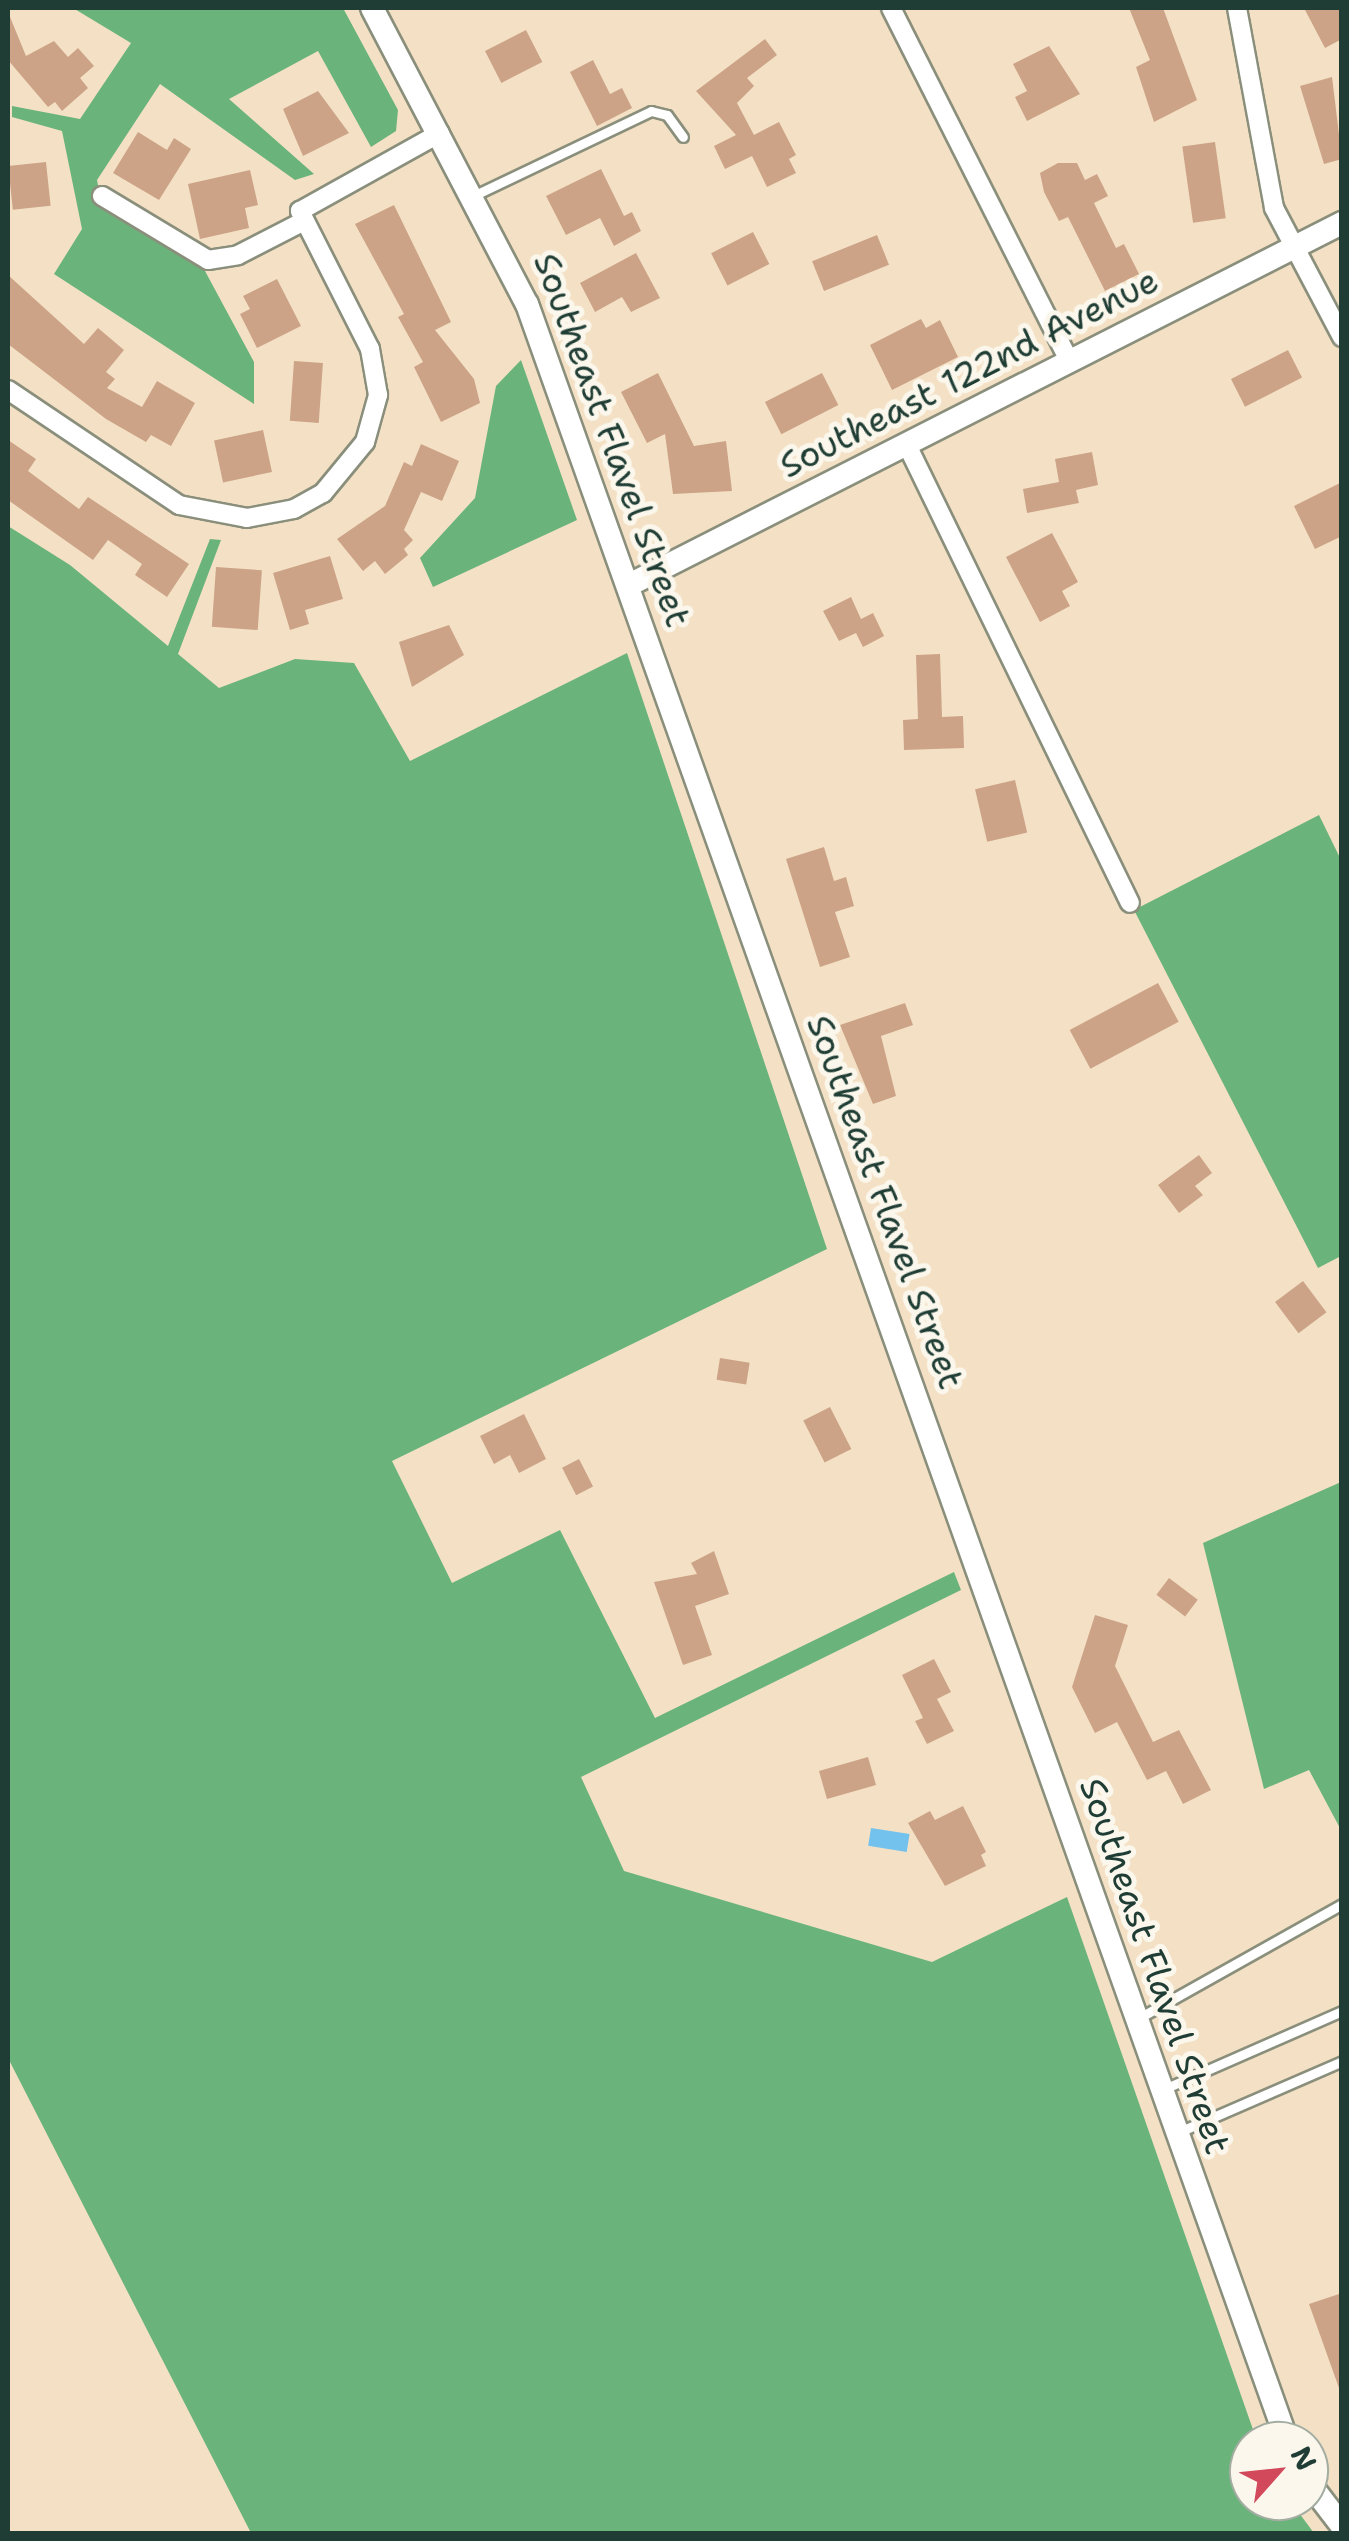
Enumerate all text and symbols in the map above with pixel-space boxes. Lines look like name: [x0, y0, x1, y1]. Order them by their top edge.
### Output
street label: Southeast Flavel Street: [525, 247, 699, 633]
street label: Southeast 122nd Avenue: [773, 259, 1165, 487]
street label: Southeast Flavel Street: [798, 1009, 972, 1395]
street label: Southeast Flavel Street: [1071, 1773, 1239, 2159]
north arrow: [1229, 2421, 1329, 2521]
text: N: [1282, 2440, 1326, 2477]

